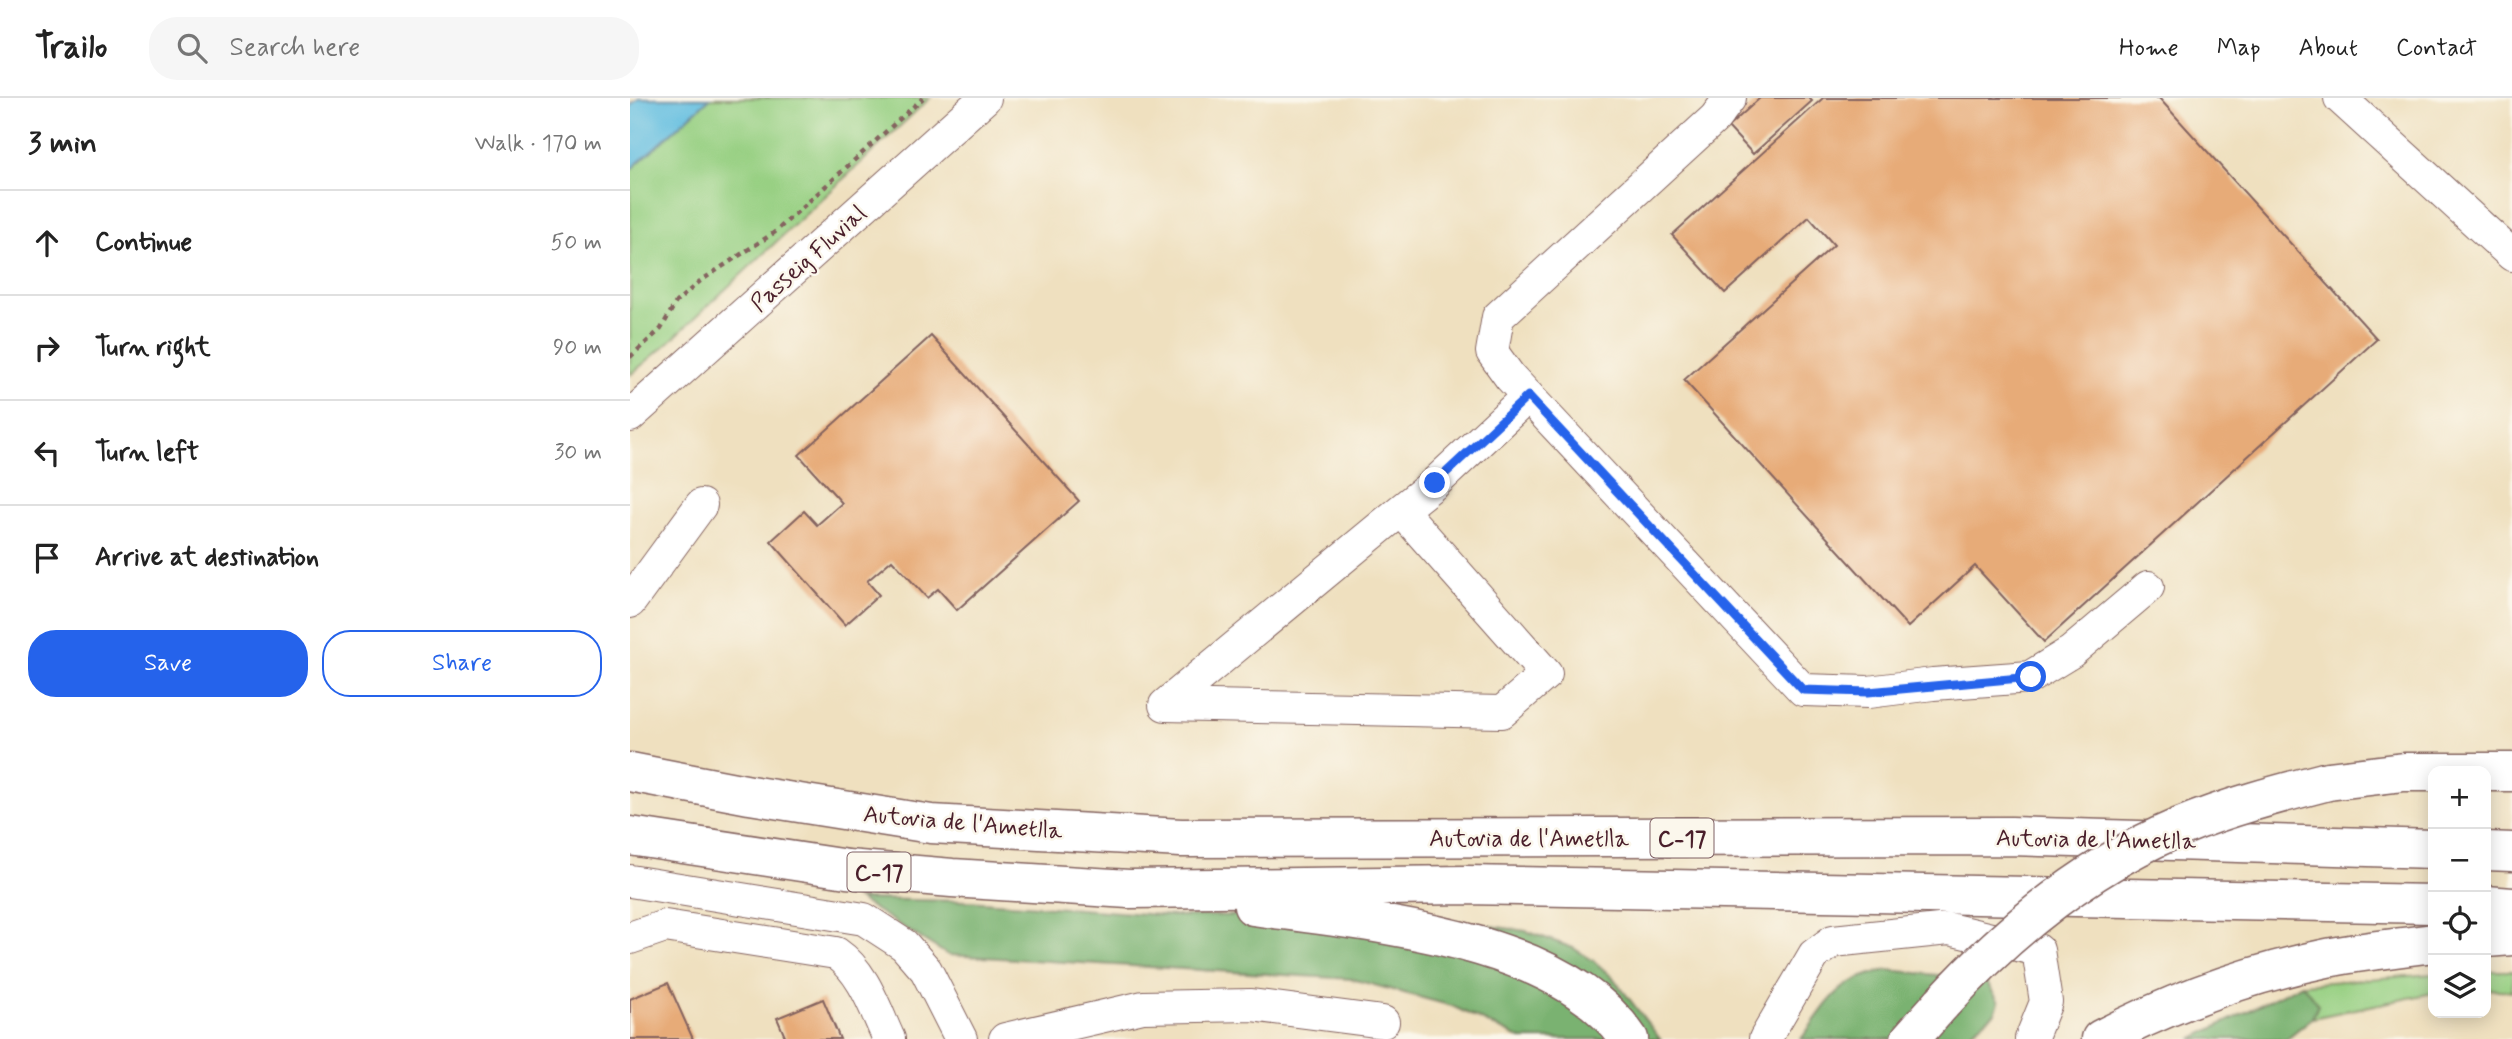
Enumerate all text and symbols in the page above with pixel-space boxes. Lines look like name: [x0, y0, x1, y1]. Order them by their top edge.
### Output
search box: [149, 17, 639, 80]
text: Trailo: [35, 26, 107, 70]
icon: search: [173, 29, 211, 67]
text: Search here: [229, 31, 360, 65]
text: Home: [2119, 33, 2179, 64]
text: Map: [2217, 33, 2261, 64]
text: About: [2299, 33, 2358, 64]
text: Contact: [2396, 33, 2477, 64]
text: 3 min: [28, 124, 97, 163]
text: Walk · 170 m: [474, 129, 602, 159]
street label: Passeig Fluvial: [744, 199, 874, 319]
icon: ahead: [28, 224, 66, 262]
text: Continue: [95, 226, 192, 260]
text: 50 m: [551, 228, 602, 258]
icon: right: [28, 329, 66, 367]
text: Turn right: [95, 331, 211, 365]
text: 90 m: [553, 333, 602, 363]
icon: left: [28, 434, 66, 472]
text: Turn left: [95, 436, 199, 470]
text: 30 m: [554, 438, 602, 468]
route end: [1419, 467, 1450, 498]
icon: arrive: [28, 539, 66, 577]
text: Arrive at destination: [95, 541, 319, 575]
button: Save: [28, 630, 308, 697]
button: Share: [322, 630, 602, 697]
route start: [2015, 661, 2046, 692]
map controls: [2428, 766, 2491, 1018]
button: +: [2428, 766, 2491, 829]
street label: Autovia de l'Ametlla: [862, 799, 1064, 848]
road number: C-17: [1650, 818, 1714, 858]
street label: Autovia de l'Ametlla: [1996, 823, 2197, 858]
street label: Autovia de l'Ametlla: [1429, 824, 1630, 855]
button: −: [2428, 829, 2491, 892]
road number: C-17: [848, 852, 910, 892]
button: locate: [2428, 892, 2491, 955]
button: layers: [2428, 955, 2491, 1018]

